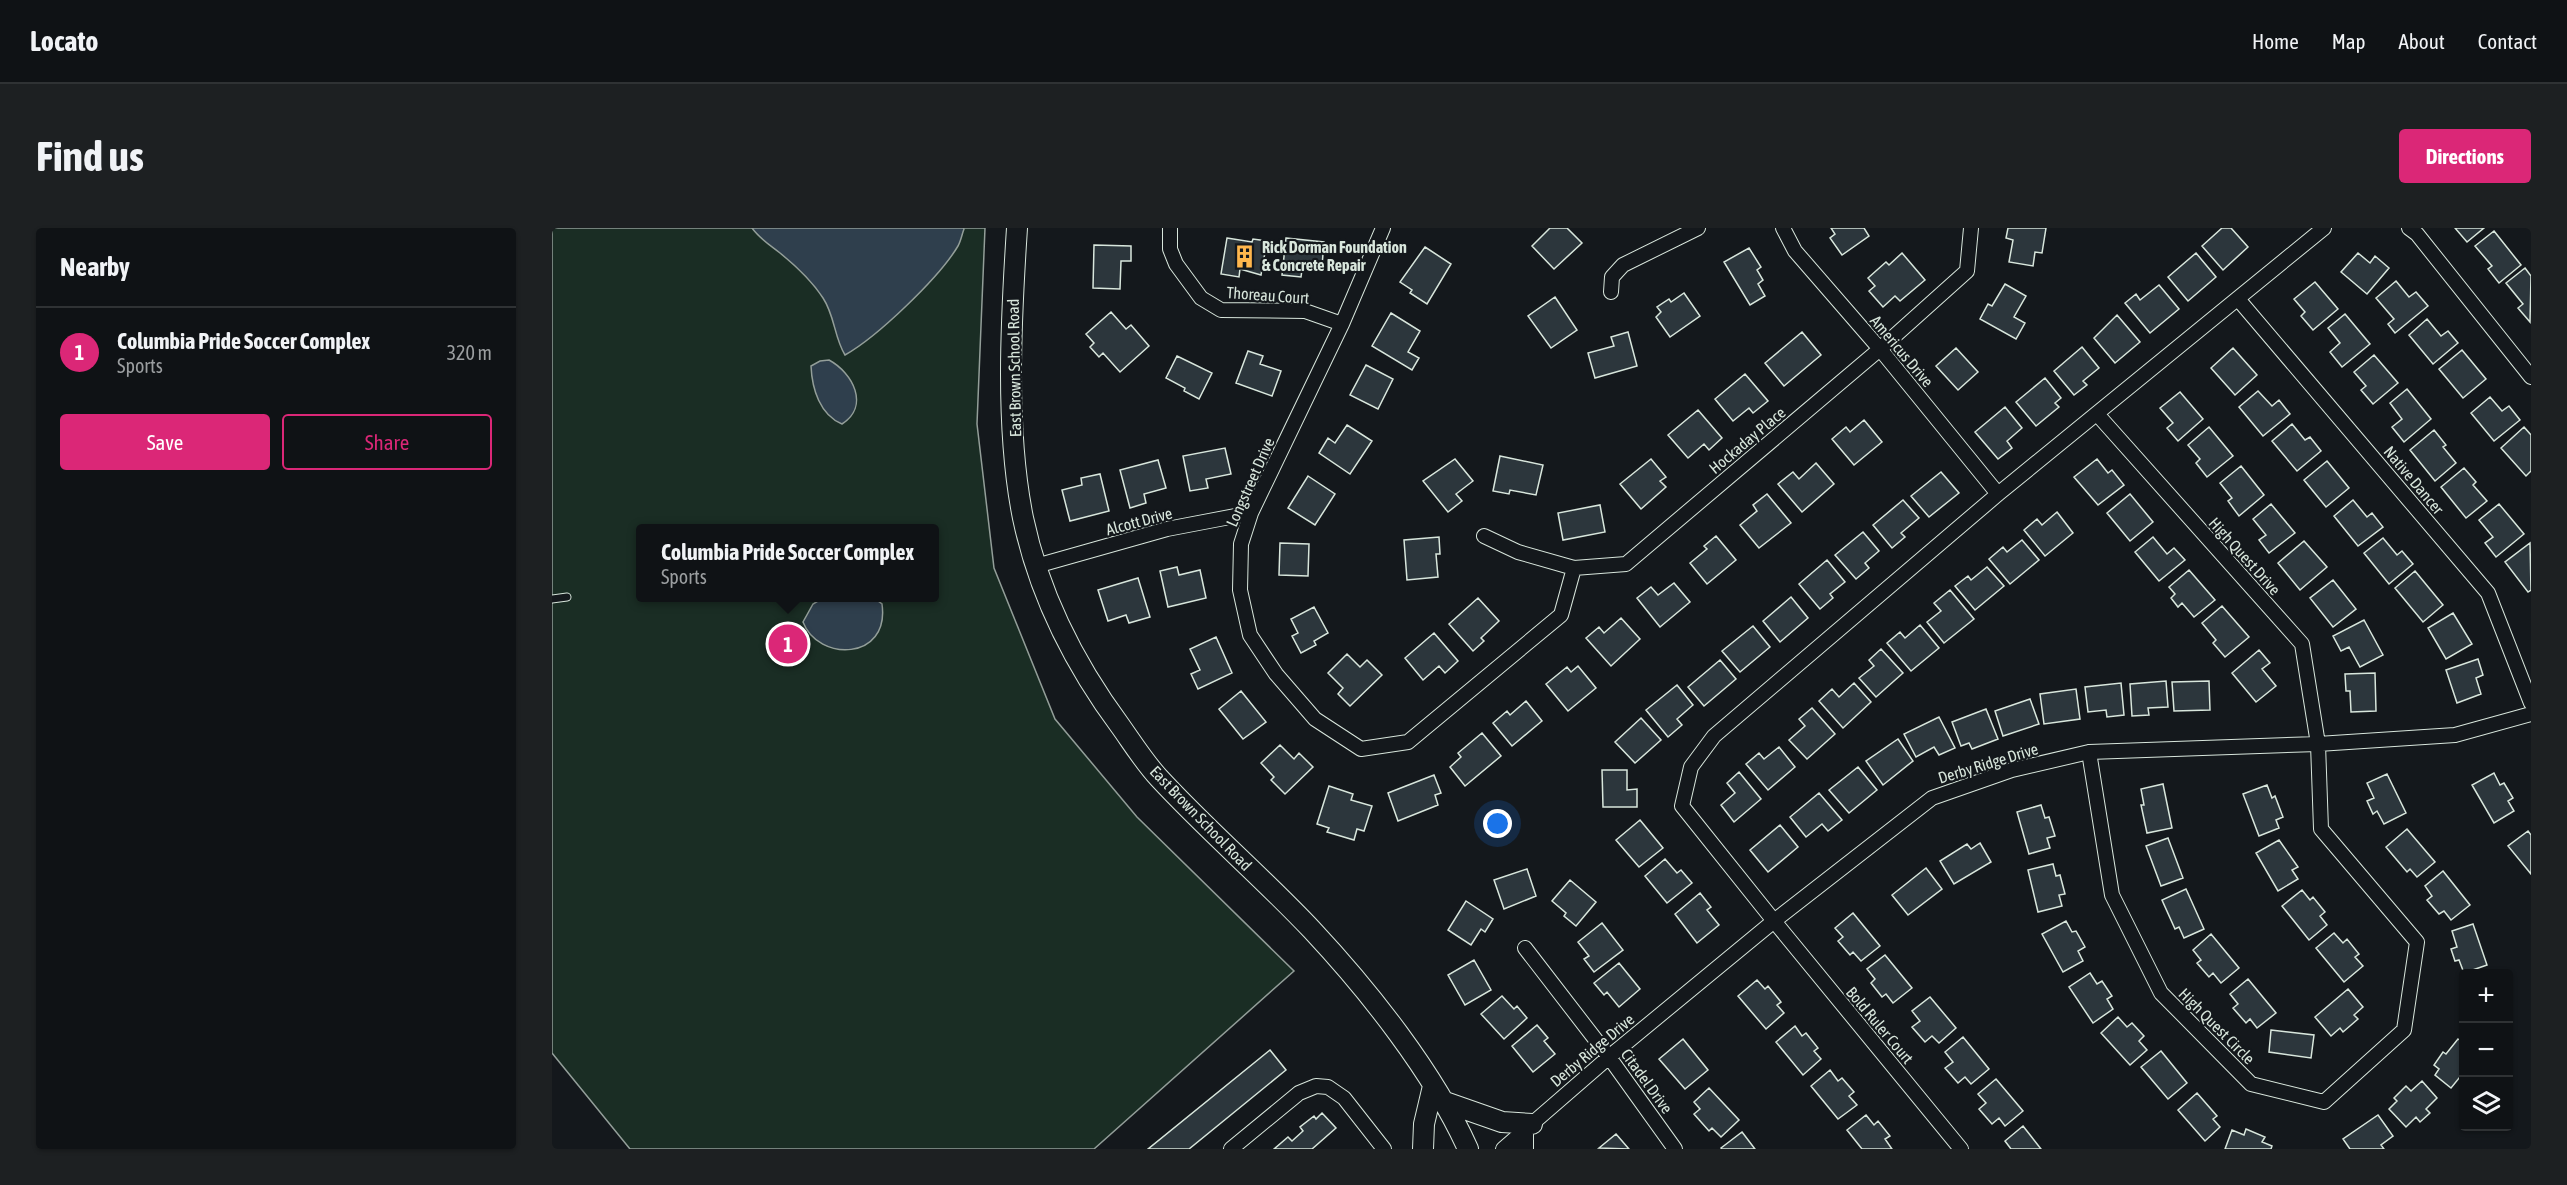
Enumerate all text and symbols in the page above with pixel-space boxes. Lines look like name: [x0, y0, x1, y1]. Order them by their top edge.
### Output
text: Locato: [30, 25, 98, 57]
text: Home: [2252, 29, 2299, 53]
text: Map: [2332, 29, 2366, 53]
text: About: [2399, 29, 2445, 53]
text: Contact: [2478, 29, 2537, 53]
button: Directions: [2399, 129, 2531, 183]
text: Find us: [36, 132, 144, 180]
place label: Rick Dorman Foundation & Concrete Repair: [1262, 238, 1407, 274]
building icon: Rick Dorman Foundation & Concrete Repair: [1231, 243, 1257, 269]
text: Nearby: [60, 252, 130, 282]
street label: Thoreau Court: [1226, 283, 1310, 307]
street label: East Brown School Road: [1004, 299, 1024, 437]
street label: Americus Drive: [1867, 312, 1937, 390]
text: Columbia Pride Soccer Complex: [117, 328, 370, 354]
text: 1: [75, 341, 84, 364]
text: 320 m: [447, 341, 492, 364]
text: Sports: [117, 354, 163, 377]
street label: Hockaday Place: [1705, 403, 1789, 478]
button: Save: [60, 414, 270, 470]
button: Share: [282, 414, 492, 470]
street label: Longstreet Drive: [1222, 435, 1279, 530]
street label: Native Dancer: [2380, 442, 2448, 518]
street label: Alcott Drive: [1104, 504, 1174, 538]
street label: High Quest Drive: [2205, 514, 2284, 599]
popup: [636, 524, 939, 602]
text: Columbia Pride Soccer Complex: [661, 539, 914, 565]
text: Sports: [661, 565, 707, 588]
pin: 1: [768, 622, 808, 666]
street label: Derby Ridge Drive: [1936, 739, 2040, 788]
street label: East Brown School Road: [1146, 762, 1256, 874]
your location: [1483, 809, 1512, 838]
map controls: [2459, 969, 2513, 1131]
button: +: [2459, 969, 2513, 1023]
street label: Bold Ruler Court: [1843, 983, 1918, 1067]
street label: High Quest Circle: [2175, 984, 2259, 1068]
street label: Derby Ridge Drive: [1547, 1010, 1638, 1091]
button: −: [2459, 1023, 2513, 1077]
street label: Citadel Drive: [1618, 1045, 1676, 1117]
button: layers: [2459, 1077, 2513, 1131]

